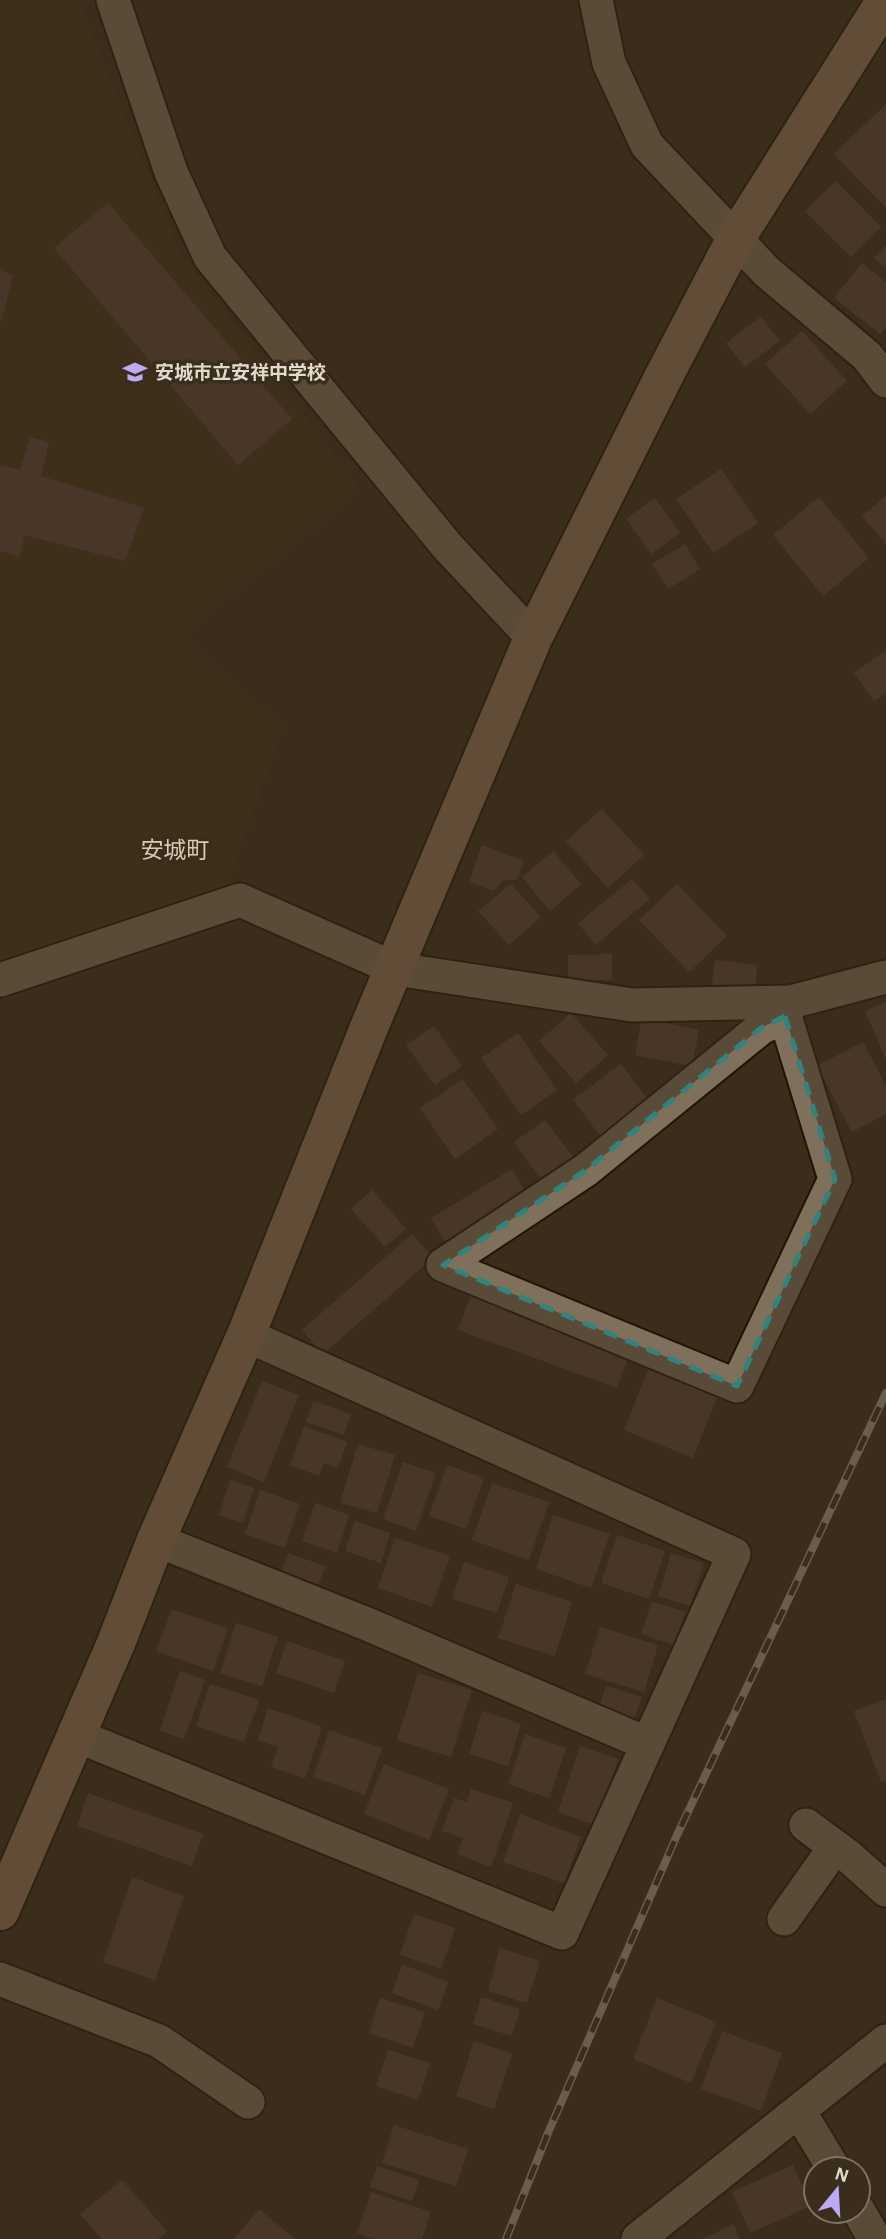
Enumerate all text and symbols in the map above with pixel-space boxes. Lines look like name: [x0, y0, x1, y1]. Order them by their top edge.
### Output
school or university icon: 安城市立安祥中学校: [121, 358, 149, 386]
place label: 安城市立安祥中学校: [155, 362, 326, 383]
district label: 安城町: [141, 838, 210, 863]
north arrow: [802, 2155, 872, 2225]
text: N: [833, 2164, 851, 2186]

